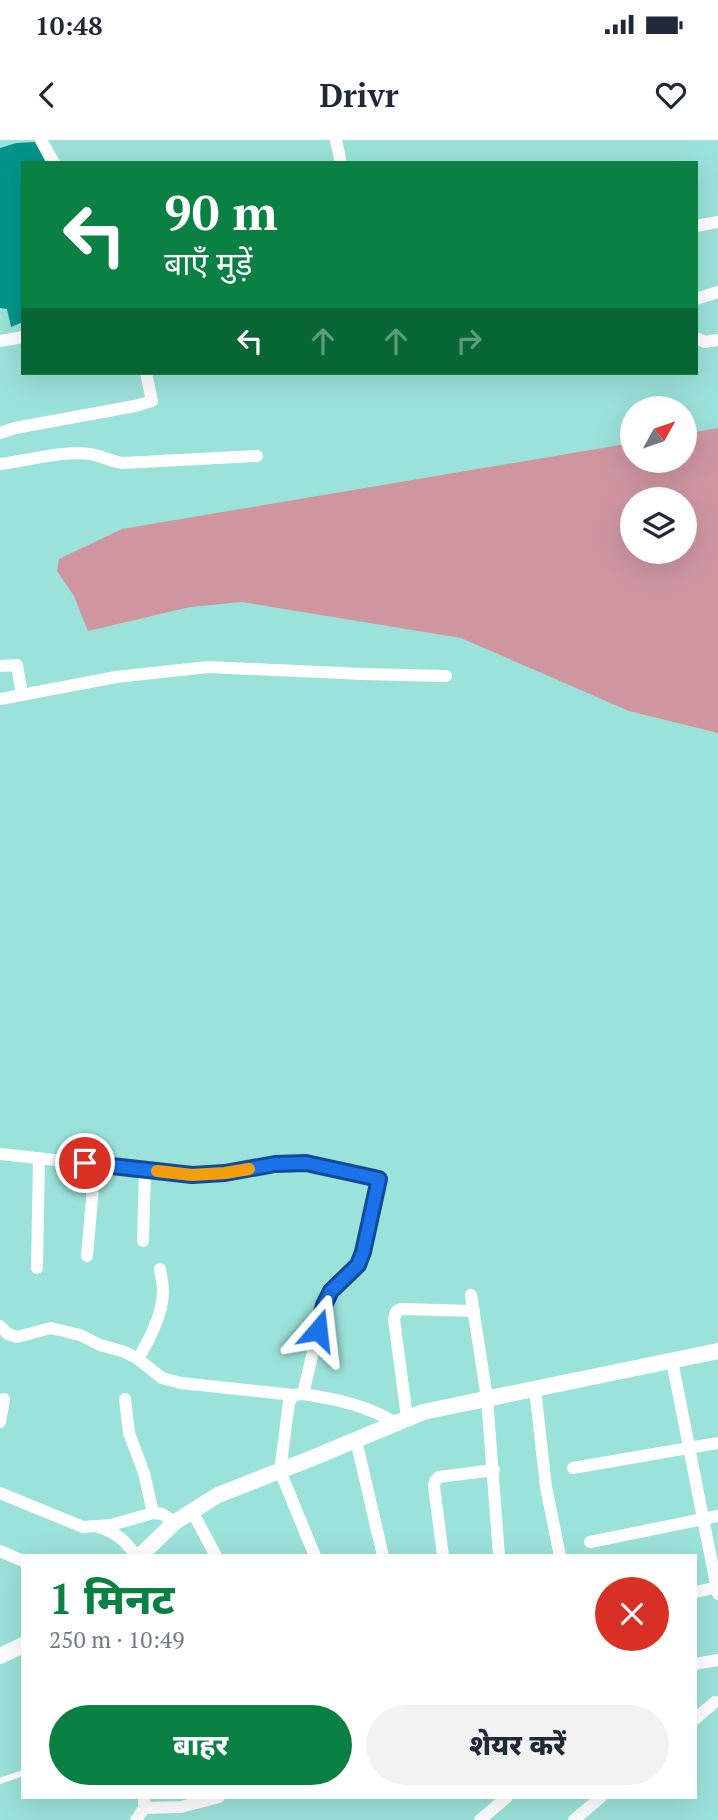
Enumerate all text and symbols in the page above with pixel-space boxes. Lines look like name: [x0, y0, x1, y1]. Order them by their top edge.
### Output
text: 10:48: [35, 8, 103, 42]
text: Drivr: [319, 74, 399, 116]
icon: back: [28, 76, 66, 114]
icon: heart: [652, 76, 690, 114]
text: 90 m: [164, 179, 278, 244]
icon: left: [49, 189, 140, 280]
text: बाएँ मुड़ें: [164, 242, 252, 284]
icon: left: [231, 322, 269, 360]
icon: ahead: [304, 322, 342, 360]
icon: ahead: [377, 322, 415, 360]
icon: right: [450, 322, 488, 360]
north arrow: [620, 396, 696, 472]
map controls: [620, 396, 697, 564]
button: layers: [620, 487, 697, 564]
pin: [55, 1133, 115, 1193]
icon: arrive: [66, 1144, 104, 1182]
position arrow: [281, 1293, 355, 1367]
text: 1 मिनट: [49, 1570, 175, 1626]
button: close: [595, 1577, 669, 1651]
text: 250 m · 10:49: [49, 1624, 184, 1655]
button: बाहर: [49, 1705, 352, 1785]
button: शेयर करें: [366, 1705, 669, 1785]

